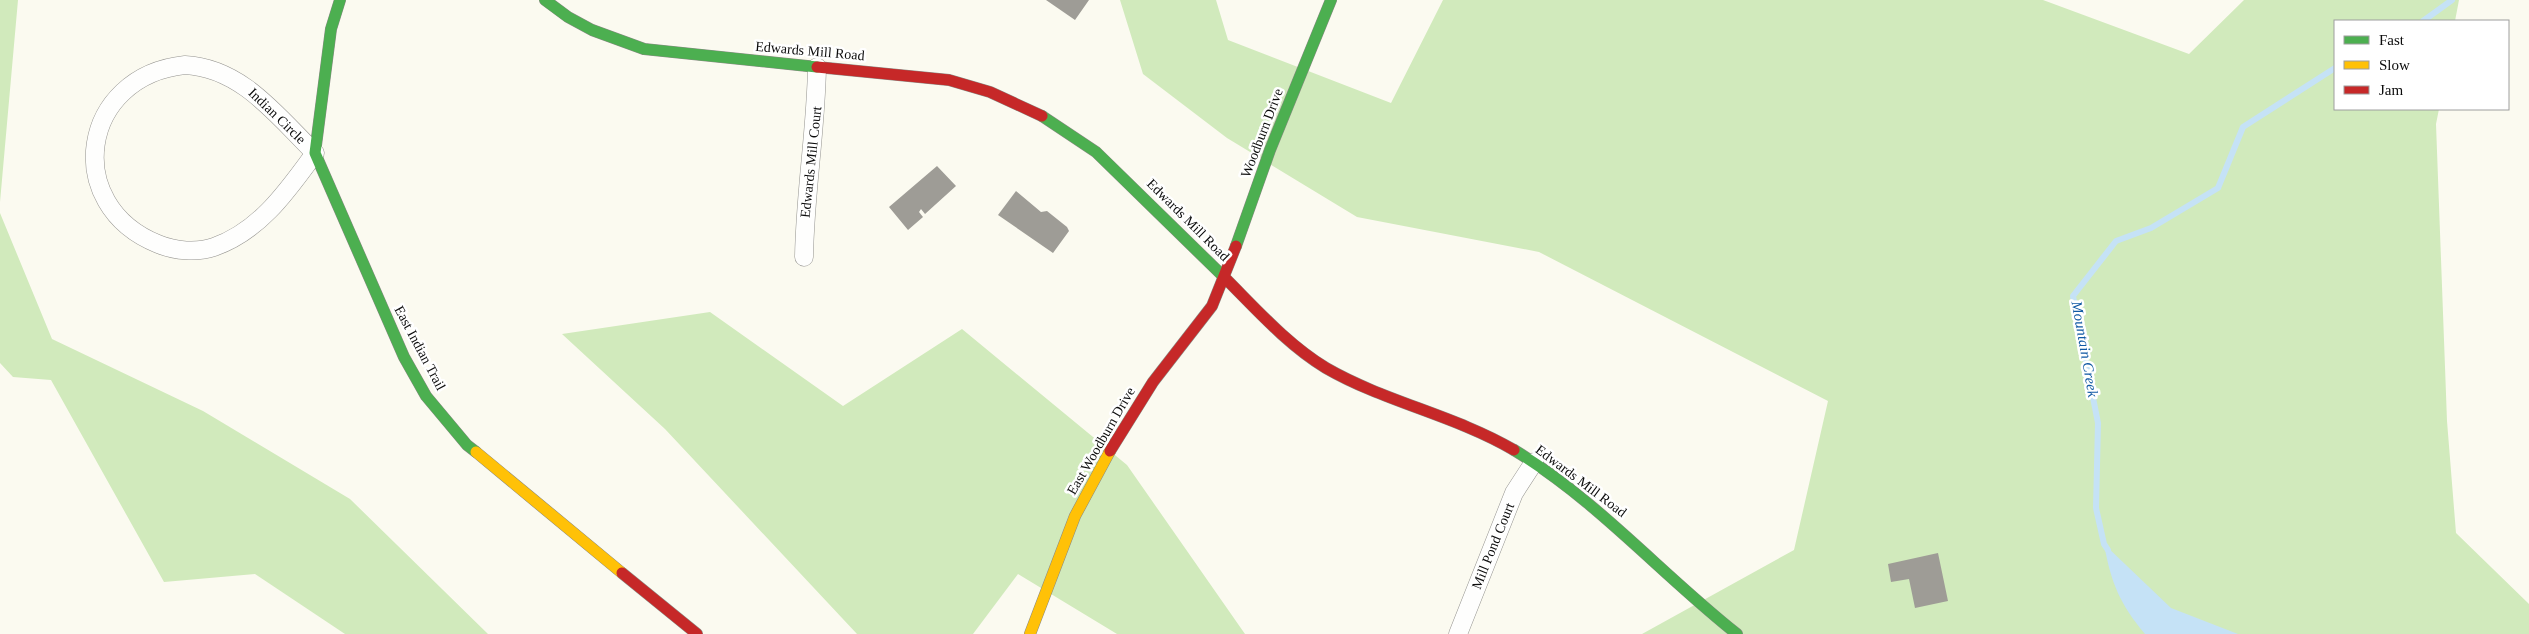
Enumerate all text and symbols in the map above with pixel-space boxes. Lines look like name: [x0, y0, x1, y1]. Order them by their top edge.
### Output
legend: [2334, 20, 2509, 110]
text: Fast: [2379, 32, 2405, 48]
street label: Edwards Mill Road: [755, 39, 865, 63]
text: Slow: [2379, 57, 2410, 73]
text: Jam: [2379, 82, 2403, 98]
street label: Indian Circle: [245, 85, 309, 147]
street label: Woodburn Drive: [1238, 86, 1286, 180]
street label: Edwards Mill Court: [798, 105, 824, 218]
street label: Edwards Mill Road: [1144, 176, 1232, 264]
water label: Mountain Creek: [2068, 299, 2101, 399]
street label: East Indian Trail: [391, 303, 449, 393]
street label: East Woodburn Drive: [1064, 385, 1138, 497]
street label: Edwards Mill Road: [1533, 442, 1629, 520]
street label: Mill Pond Court: [1469, 501, 1517, 591]

